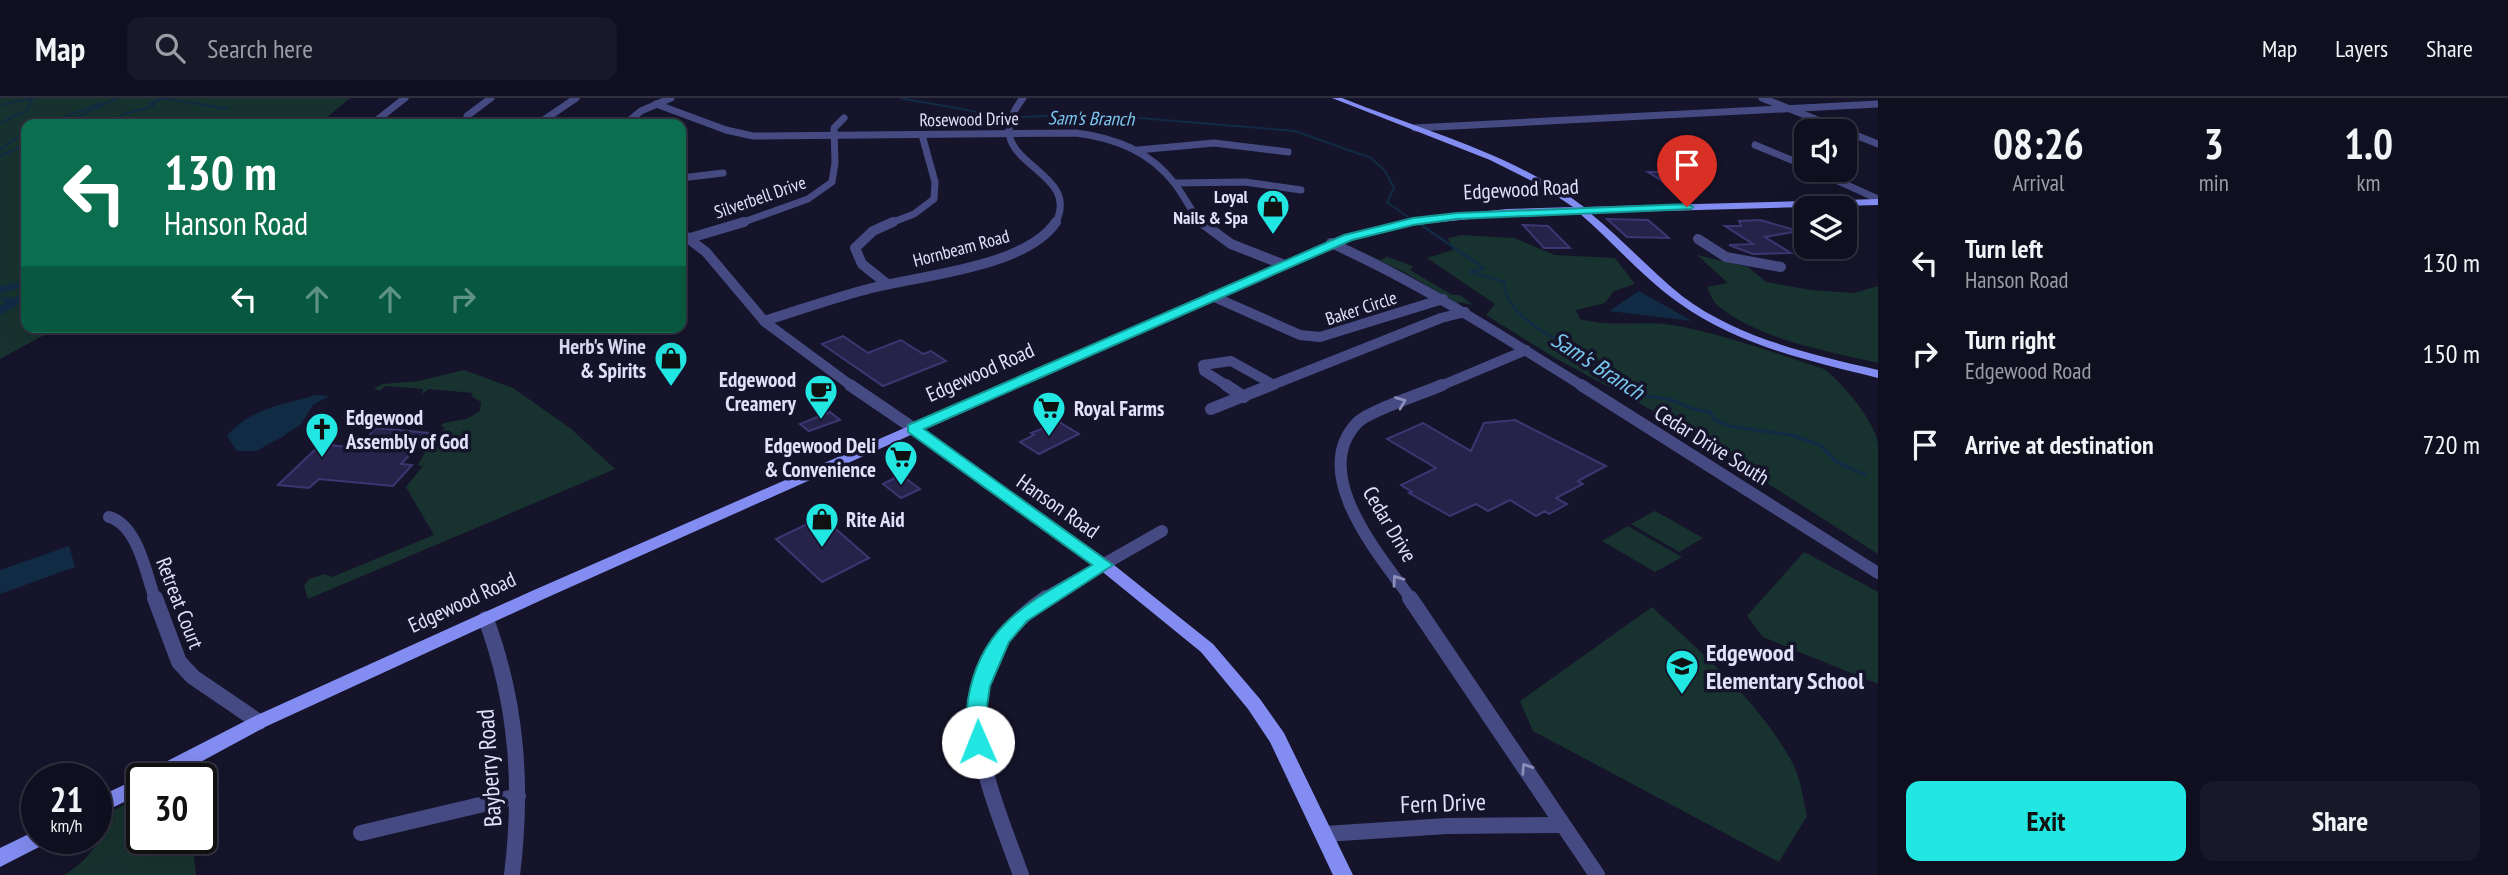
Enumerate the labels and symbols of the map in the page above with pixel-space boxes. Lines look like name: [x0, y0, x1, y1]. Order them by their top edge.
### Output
water label: Sam's Branch: [1048, 105, 1136, 131]
street label: Rosewood Drive: [919, 107, 1019, 131]
pin: [1657, 135, 1717, 207]
street label: Silverbell Drive: [711, 171, 809, 223]
street label: Edgewood Road: [1463, 172, 1579, 206]
place label: Loyal Nails & Spa: [1173, 185, 1249, 229]
shop icon: Loyal Nails & Spa: [1254, 187, 1292, 236]
street label: Hornbeam Road: [910, 224, 1012, 272]
street label: Baker Circle: [1322, 286, 1400, 330]
water label: Sam's Branch: [1546, 324, 1651, 407]
place label: Herb's Wine & Spirits: [559, 333, 646, 384]
street label: Edgewood Road: [922, 336, 1038, 408]
shop icon: Herb's Wine & Spirits: [652, 339, 690, 388]
place label: Edgewood Creamery: [719, 366, 797, 417]
cafe icon: Edgewood Creamery: [802, 372, 840, 421]
supermarket icon: Royal Farms: [1030, 389, 1068, 438]
place label: Royal Farms: [1074, 395, 1164, 422]
one-way arrow: [1394, 396, 1406, 410]
street label: Cedar Drive South: [1650, 399, 1774, 491]
place label: Edgewood Assembly of God: [345, 404, 469, 455]
church icon: Edgewood Assembly of God: [303, 410, 341, 459]
place label: Edgewood Deli & Convenience: [764, 432, 876, 483]
supermarket icon: Edgewood Deli & Convenience: [882, 438, 920, 487]
street label: Hanson Road: [1012, 468, 1104, 544]
street label: Cedar Drive: [1357, 481, 1423, 567]
shop icon: Rite Aid: [803, 500, 841, 549]
place label: Rite Aid: [846, 506, 905, 533]
street label: Retreat Court: [150, 553, 210, 653]
street label: Edgewood Road: [404, 565, 520, 639]
one-way arrow: [1393, 575, 1405, 588]
place label: Edgewood Elementary School: [1706, 637, 1864, 696]
school or university icon: Edgewood Elementary School: [1663, 647, 1701, 696]
position arrow: [941, 705, 1015, 779]
street label: Bayberry Road: [469, 708, 509, 828]
speed limit sign: 30: [126, 763, 217, 854]
one-way arrow: [1521, 763, 1534, 776]
street label: Fern Drive: [1400, 786, 1486, 820]

